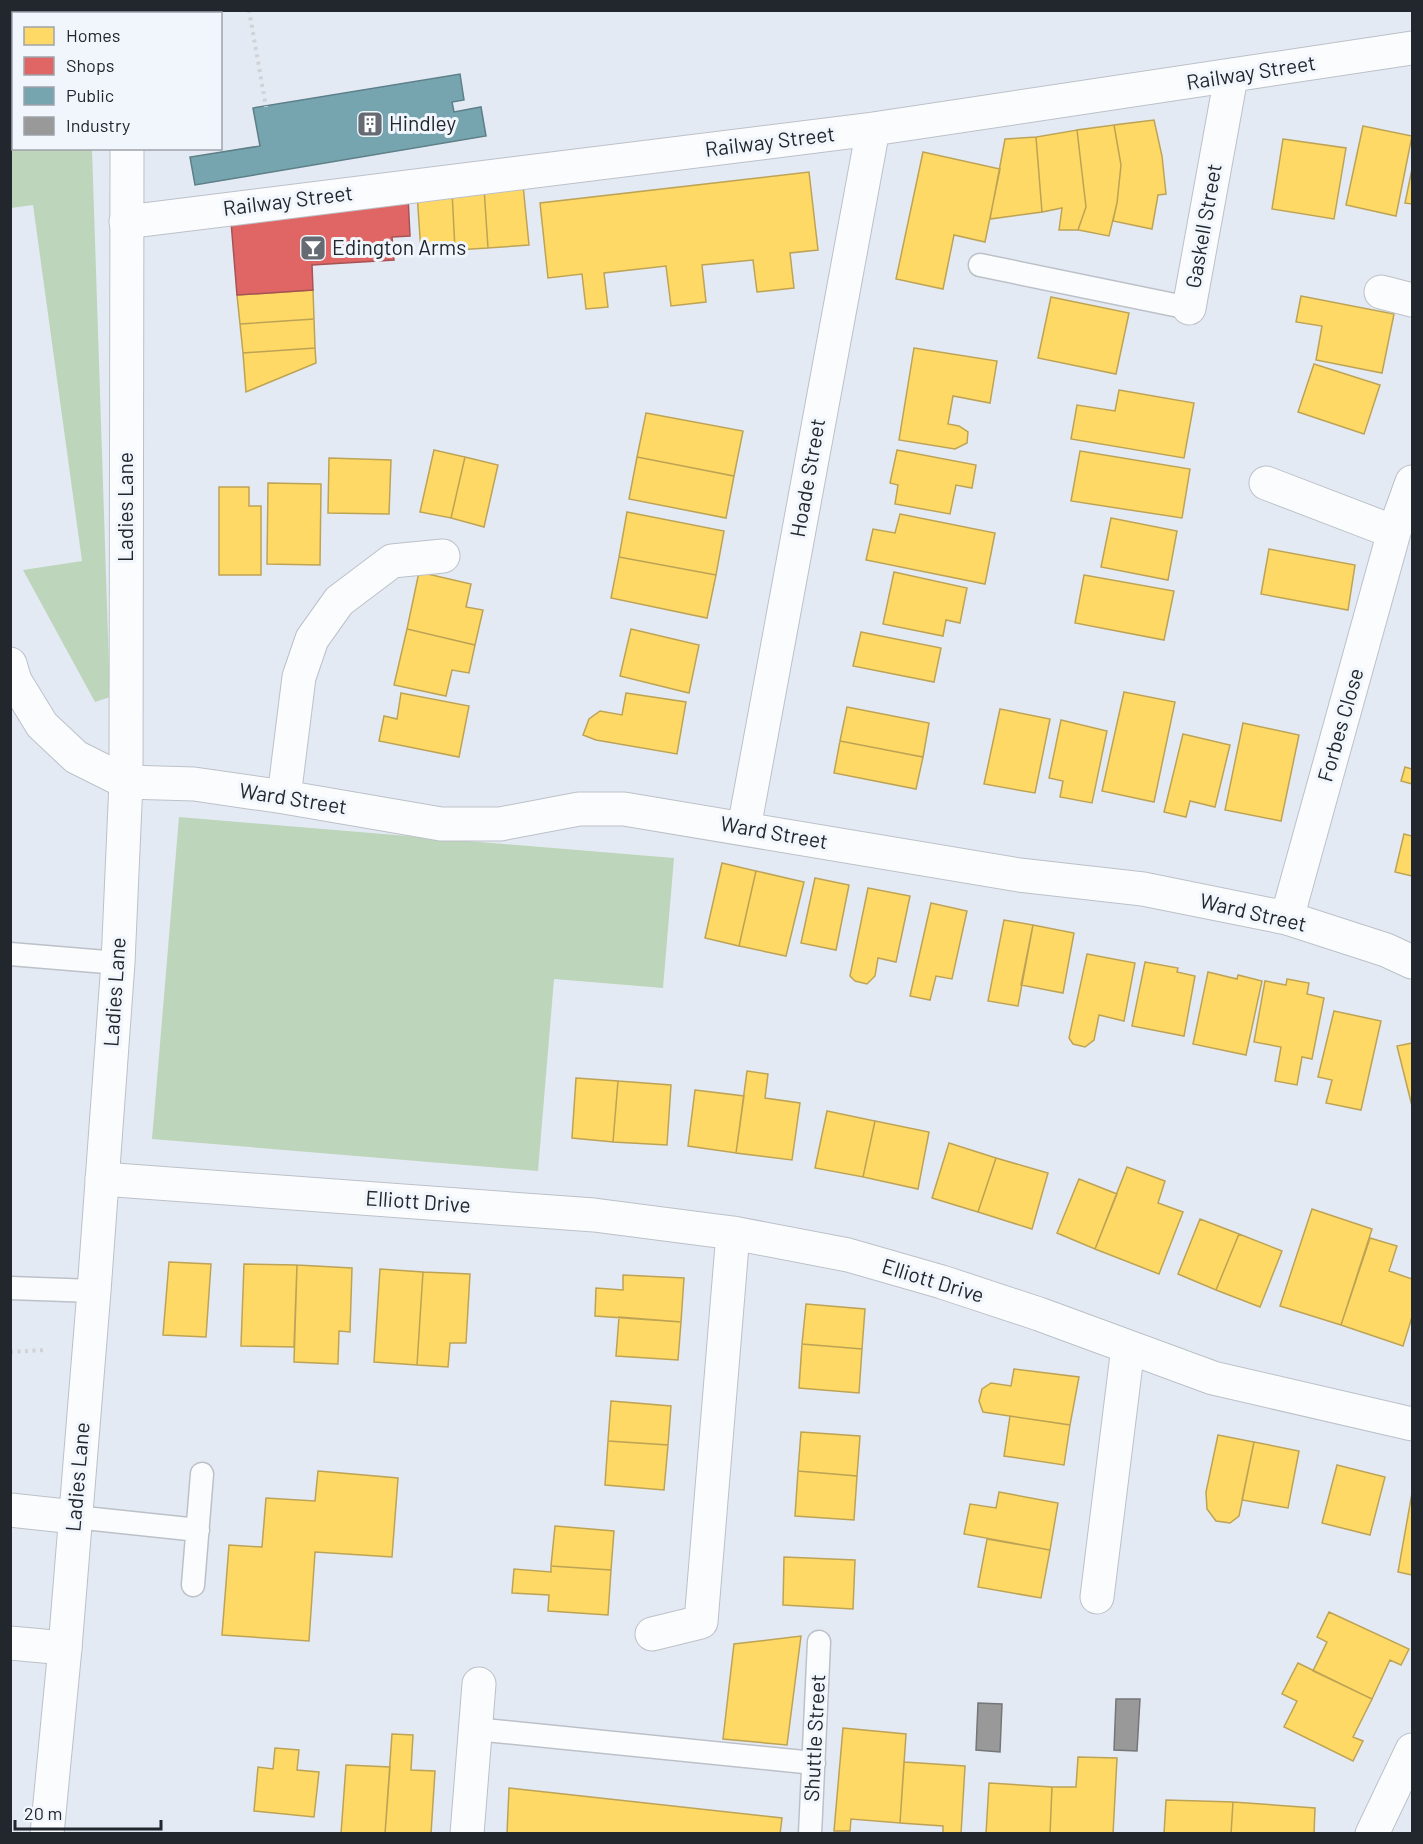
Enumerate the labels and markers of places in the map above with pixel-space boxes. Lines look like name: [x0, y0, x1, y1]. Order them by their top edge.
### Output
building icon: Hindley: [355, 109, 385, 139]
place label: Hindley: [389, 110, 456, 135]
bar icon: Edington Arms: [298, 233, 328, 263]
place label: Edington Arms: [332, 234, 466, 259]

